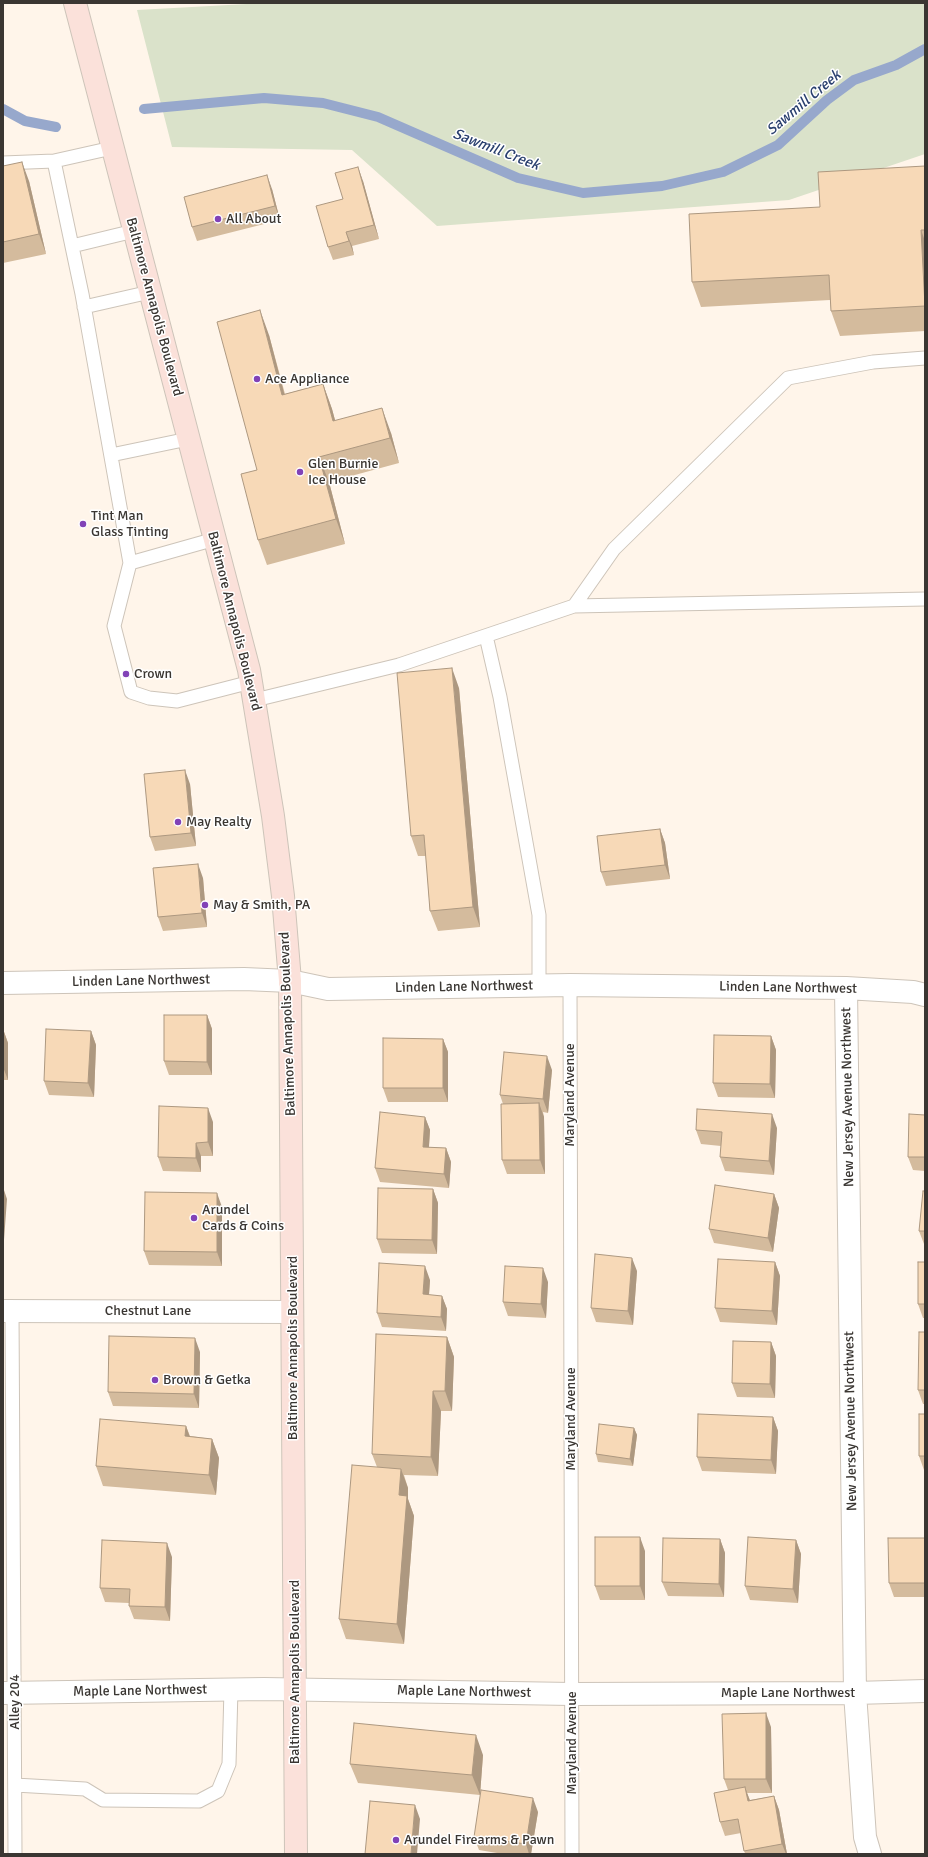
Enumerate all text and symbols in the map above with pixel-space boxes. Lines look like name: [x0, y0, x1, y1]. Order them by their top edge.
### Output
water label: Sawmill Creek: [763, 67, 845, 139]
water label: Sawmill Creek: [450, 125, 542, 175]
place label: All About: [226, 211, 281, 227]
marker: All About: [213, 214, 223, 224]
street label: Baltimore Annapolis Boulevard: [122, 216, 186, 398]
place label: Ace Appliance: [265, 371, 350, 387]
marker: Ace Appliance: [252, 374, 262, 384]
place label: Glen Burnie Ice House: [308, 456, 378, 488]
marker: Glen Burnie Ice House: [295, 467, 305, 477]
place label: Tint Man Glass Tinting: [91, 508, 169, 540]
marker: Tint Man Glass Tinting: [78, 519, 88, 529]
street label: Baltimore Annapolis Boulevard: [204, 529, 264, 713]
place label: Crown: [134, 666, 172, 682]
marker: Crown: [121, 669, 131, 679]
place label: May Realty: [186, 814, 252, 830]
marker: May Realty: [173, 817, 183, 827]
place label: May & Smith, PA: [213, 897, 310, 913]
marker: May & Smith, PA: [200, 900, 210, 910]
street label: Baltimore Annapolis Boulevard: [276, 932, 300, 1116]
street label: Linden Lane Northwest: [72, 971, 210, 991]
street label: Linden Lane Northwest: [395, 977, 533, 997]
street label: Linden Lane Northwest: [719, 978, 857, 998]
street label: New Jersey Avenue Northwest: [838, 1007, 858, 1187]
street label: Maryland Avenue: [562, 1043, 578, 1147]
place label: Arundel Cards & Coins: [202, 1202, 284, 1234]
marker: Arundel Cards & Coins: [189, 1213, 199, 1223]
street label: Baltimore Annapolis Boulevard: [285, 1256, 301, 1440]
street label: Chestnut Lane: [105, 1303, 191, 1319]
street label: New Jersey Avenue Northwest: [841, 1331, 861, 1511]
street label: Maryland Avenue: [563, 1367, 579, 1471]
place label: Brown & Getka: [163, 1372, 251, 1388]
marker: Brown & Getka: [150, 1375, 160, 1385]
street label: Baltimore Annapolis Boulevard: [287, 1580, 303, 1764]
street label: Alley 204: [7, 1674, 23, 1730]
street label: Maple Lane Northwest: [73, 1681, 207, 1701]
street label: Maple Lane Northwest: [397, 1682, 531, 1702]
street label: Maple Lane Northwest: [721, 1685, 855, 1701]
street label: Maryland Avenue: [564, 1691, 580, 1795]
place label: Arundel Firearms & Pawn: [404, 1832, 554, 1848]
marker: Arundel Firearms & Pawn: [391, 1835, 401, 1845]

